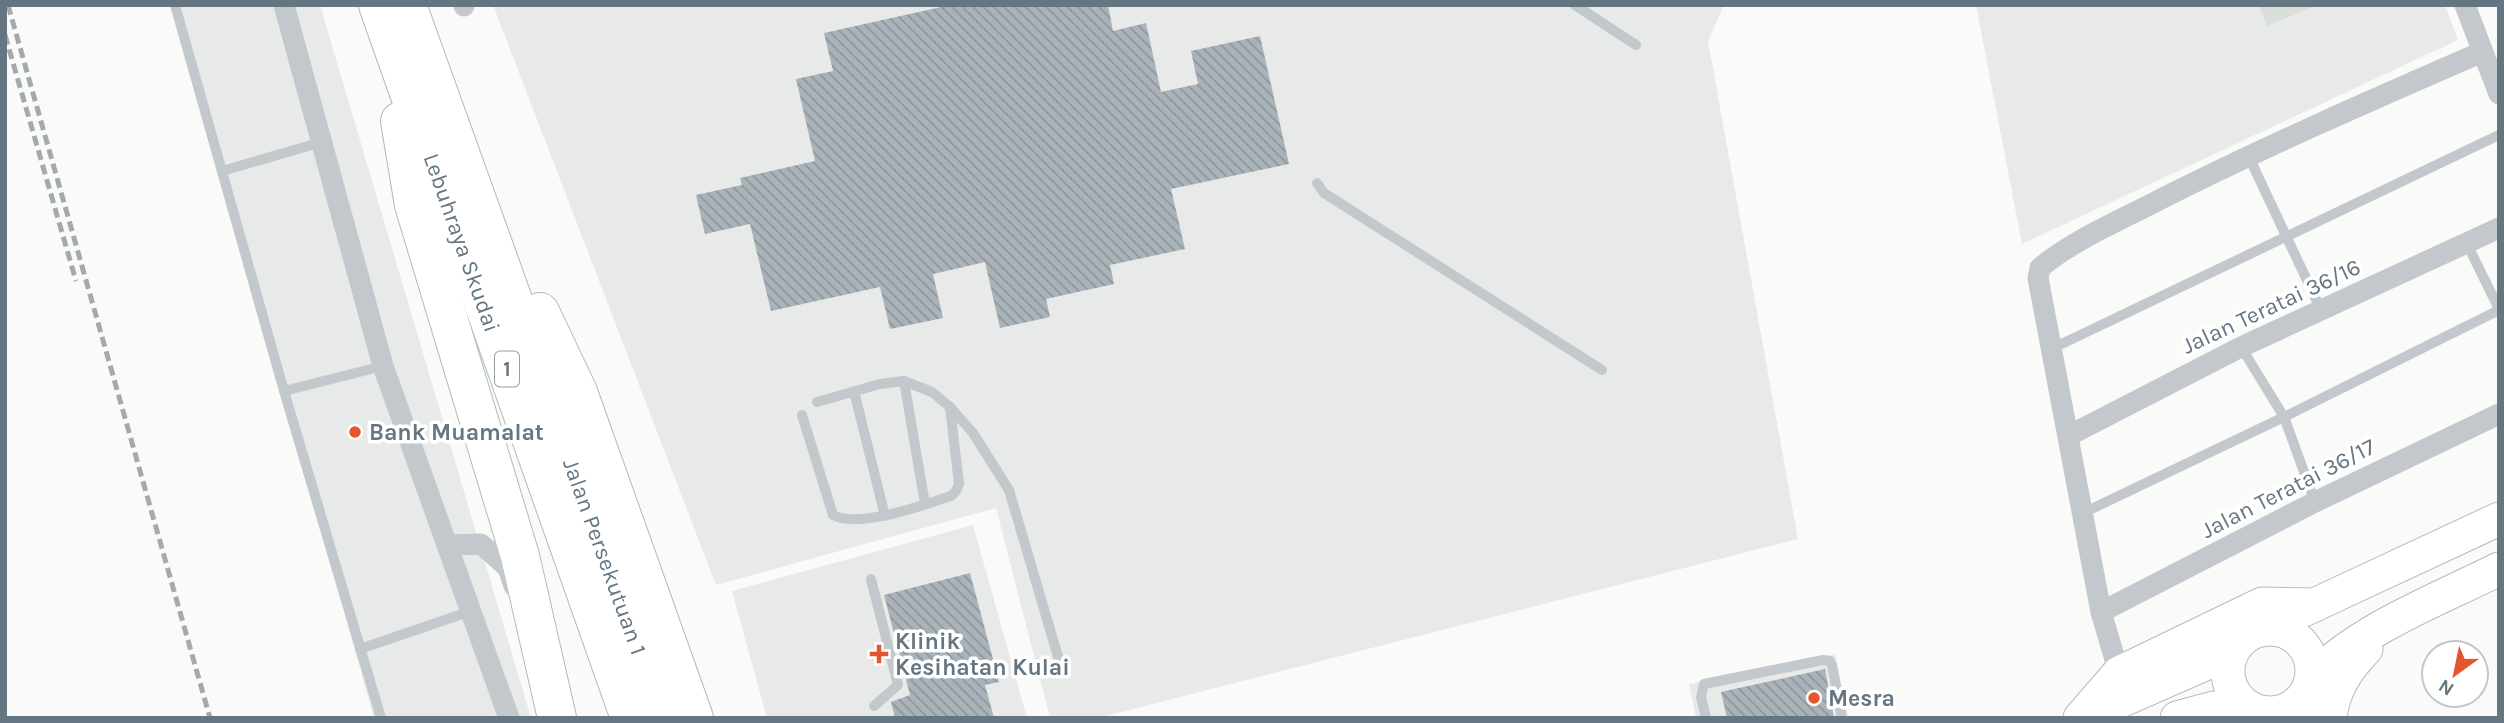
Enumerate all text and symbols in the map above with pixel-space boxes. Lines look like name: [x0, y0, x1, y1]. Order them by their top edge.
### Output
street label: Lebuhraya Skudai: [417, 150, 506, 336]
street label: Jalan Teratai 36/16: [2178, 253, 2365, 360]
road number: 1: [495, 352, 519, 386]
place label: Bank Muamalat: [369, 419, 544, 446]
marker: Bank Muamalat: [347, 424, 363, 440]
street label: Jalan Teratai 36/17: [2197, 433, 2380, 544]
street label: Jalan Persekutuan 1: [557, 455, 652, 658]
place label: Klinik Kesihatan Kulai: [895, 628, 1070, 681]
north arrow: [2420, 639, 2490, 709]
marker: Klinik Kesihatan Kulai: [869, 644, 889, 664]
text: N: [2435, 674, 2458, 700]
place label: Mesra: [1828, 685, 1895, 712]
marker: Mesra: [1806, 690, 1822, 706]

